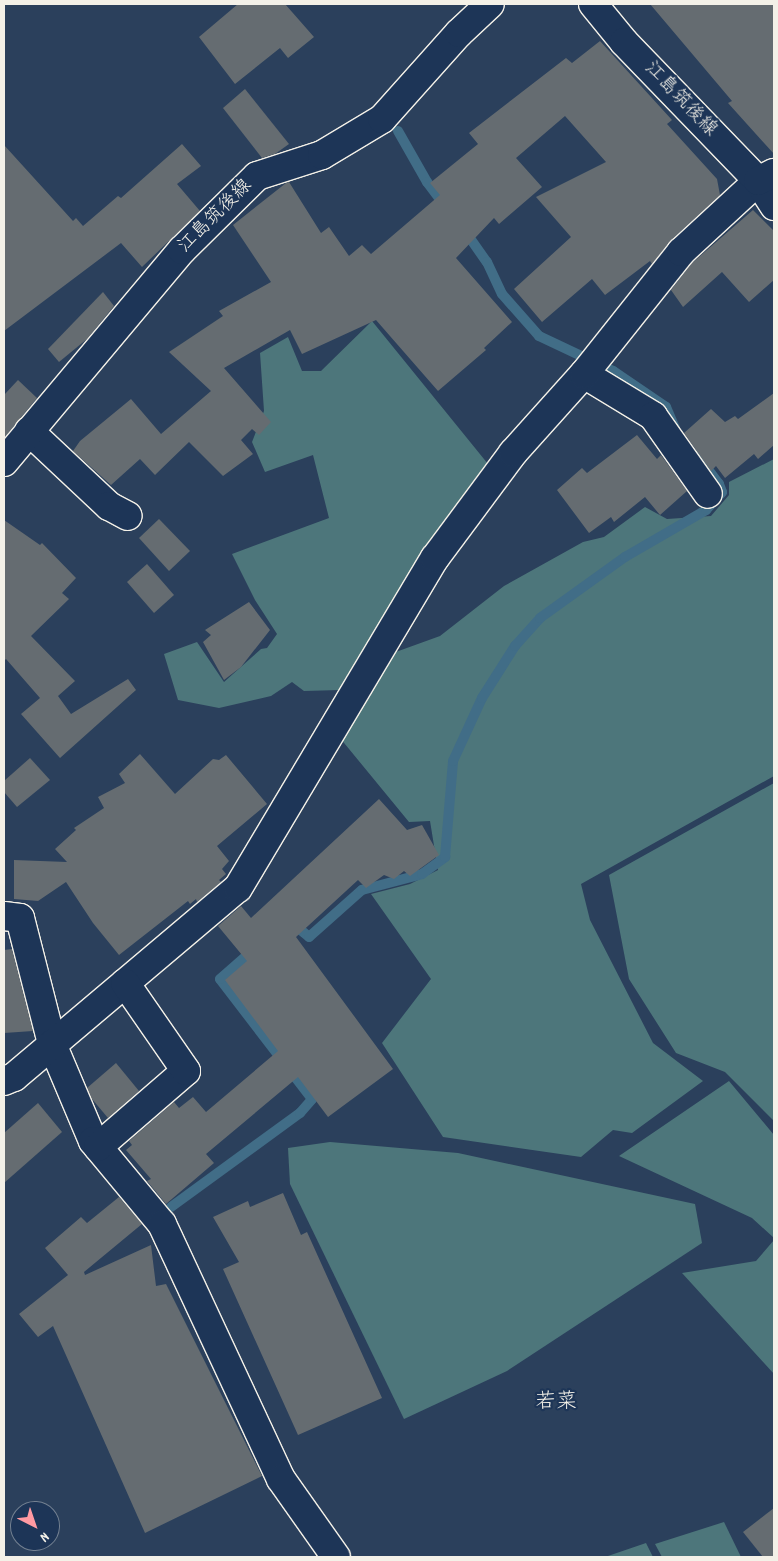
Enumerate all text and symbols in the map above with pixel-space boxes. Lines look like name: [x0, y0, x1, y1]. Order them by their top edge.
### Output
street label: 江島筑後線: [639, 58, 721, 142]
street label: 江島筑後線: [174, 175, 258, 259]
district label: 若菜: [535, 1390, 577, 1416]
north arrow: [10, 1501, 60, 1551]
text: N: [35, 1527, 53, 1546]

